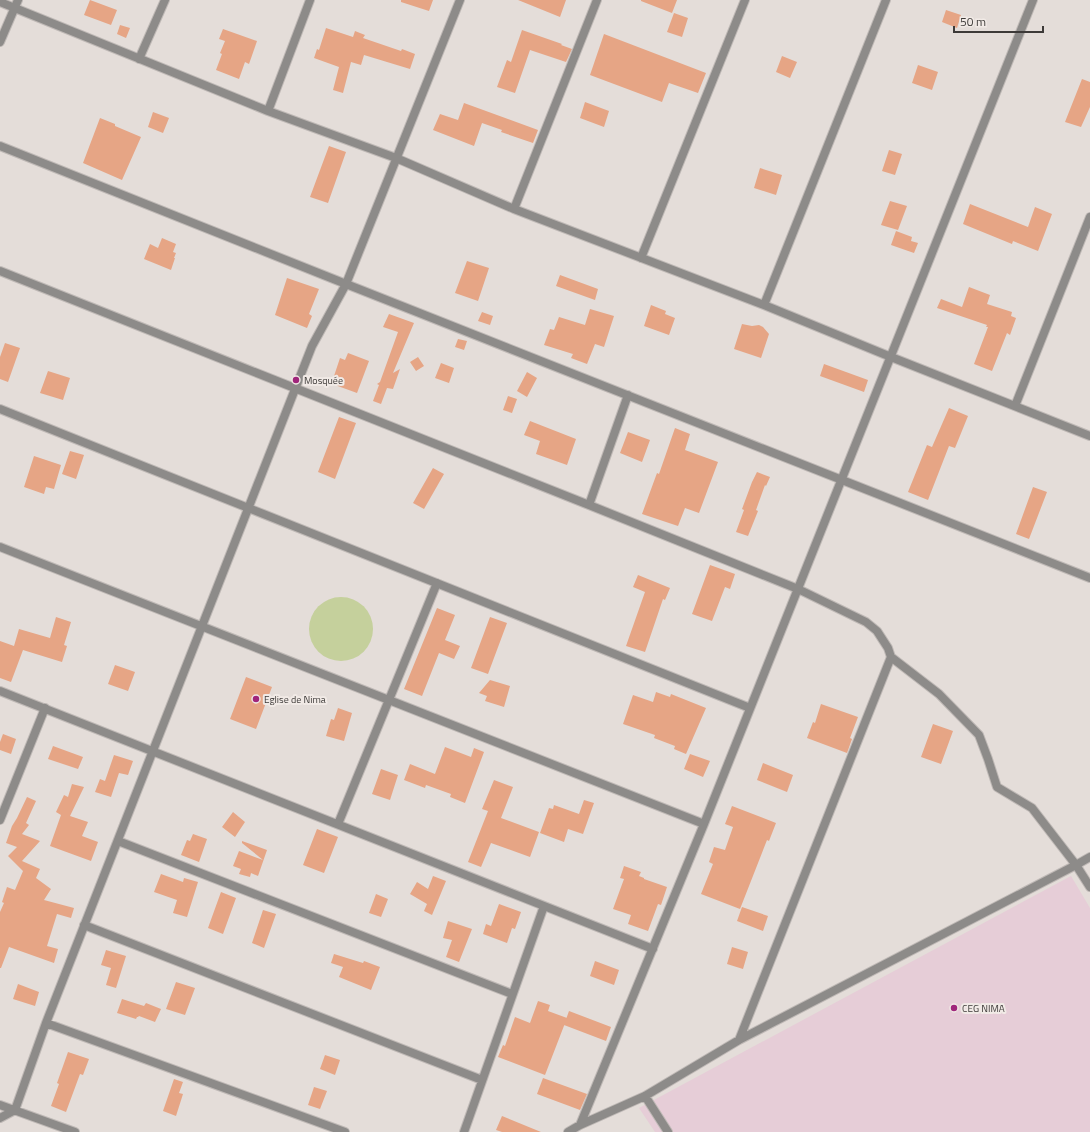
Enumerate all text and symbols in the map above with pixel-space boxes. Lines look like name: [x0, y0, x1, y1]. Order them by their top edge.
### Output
scale bar: [954, 8, 1043, 34]
text: 50 m: [960, 12, 986, 31]
place label: Mosquée: [304, 373, 343, 388]
marker: Mosquée: [291, 375, 301, 385]
place label: Eglise de Nima: [264, 692, 326, 707]
marker: Eglise de Nima: [251, 694, 261, 704]
place label: CEG NIMA: [962, 1001, 1005, 1016]
marker: CEG NIMA: [949, 1003, 959, 1013]

